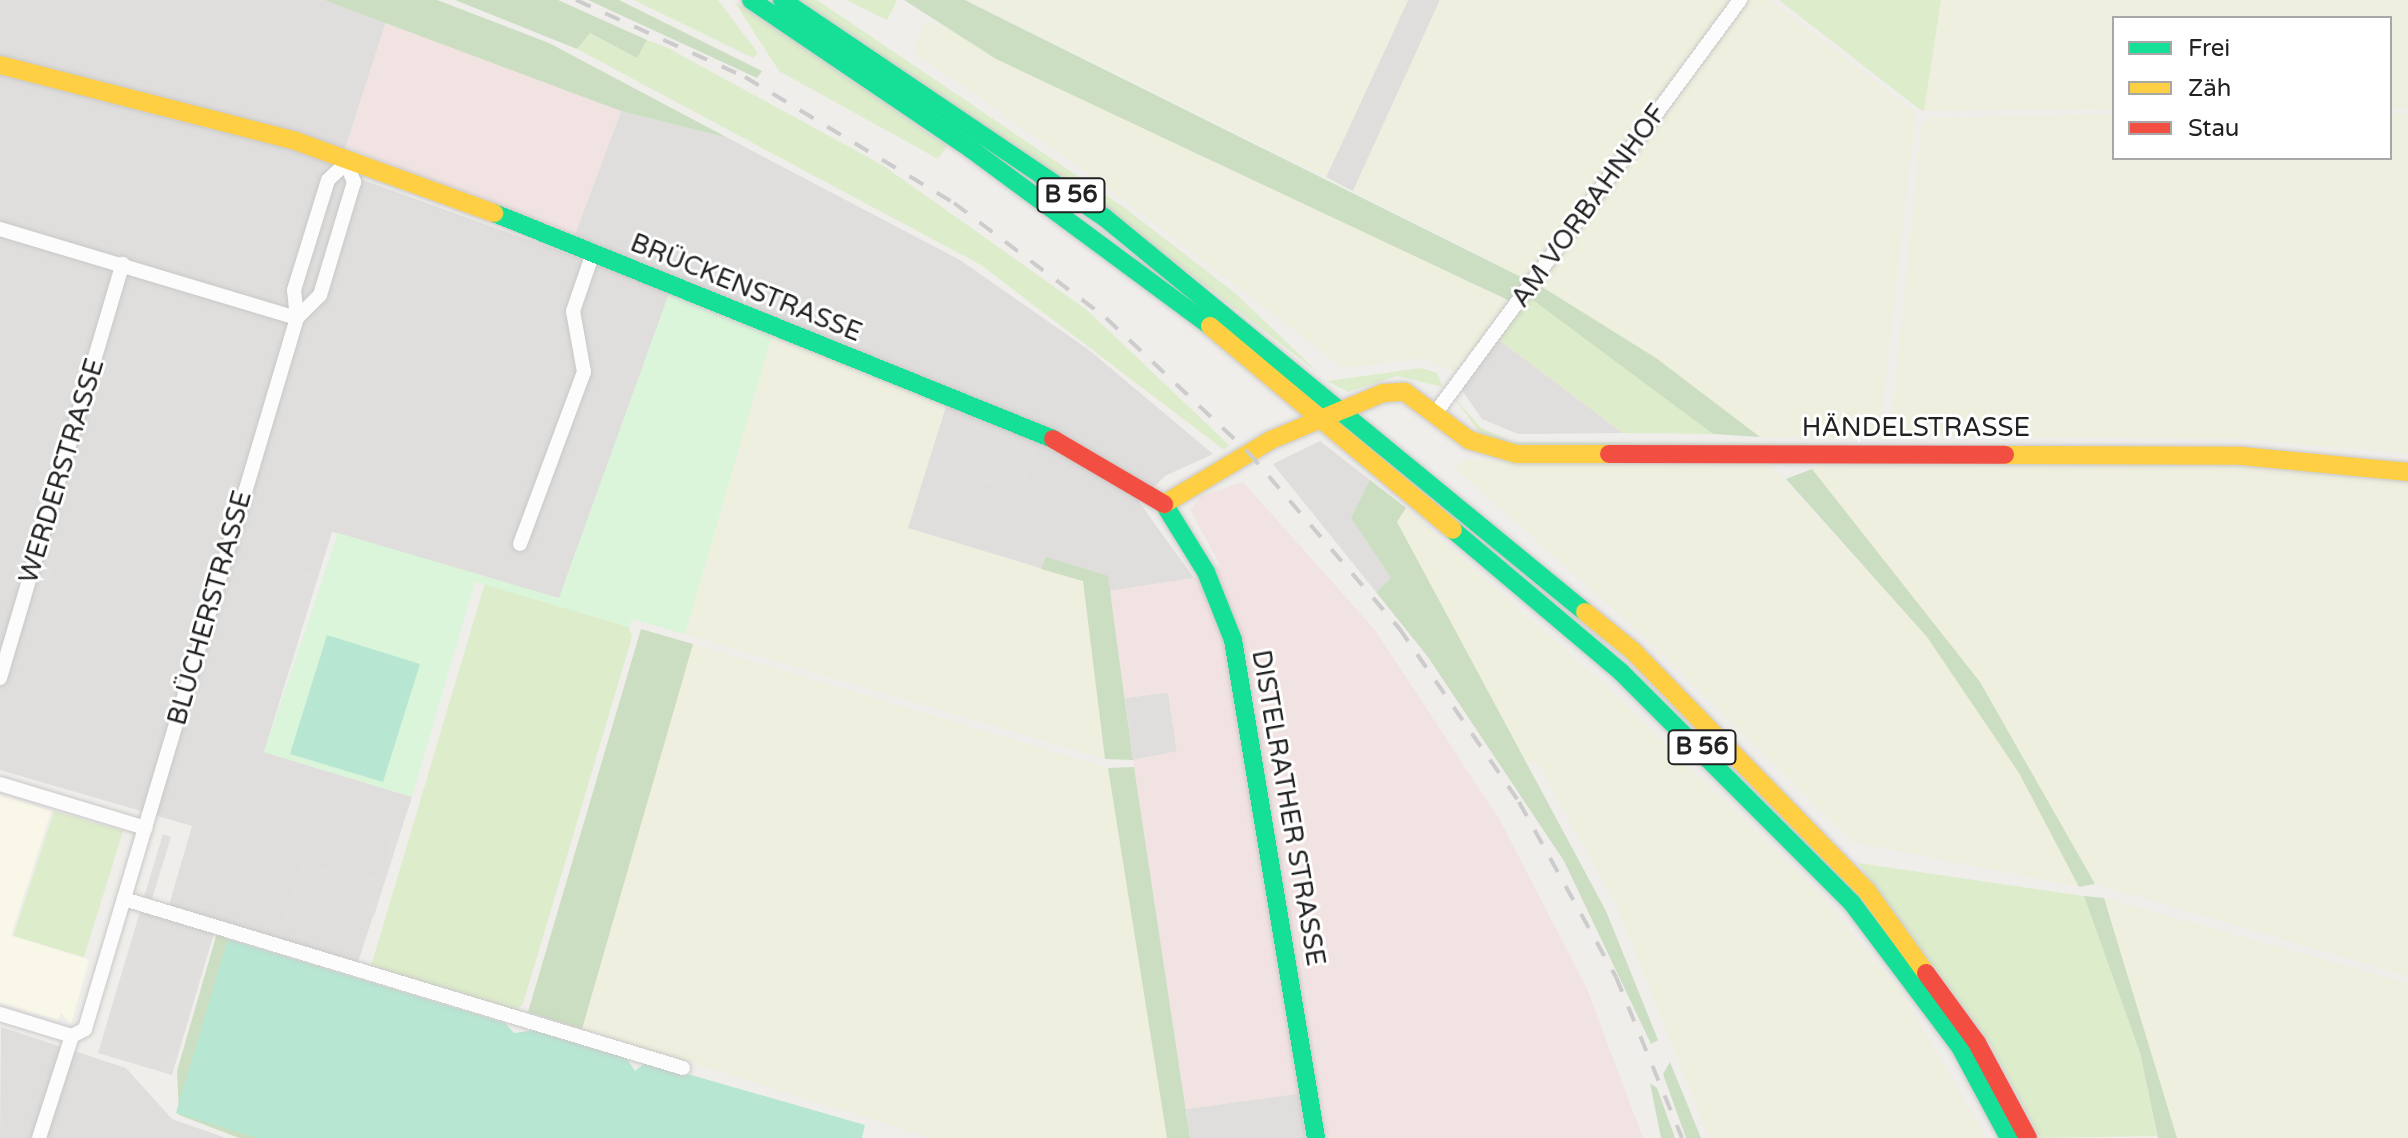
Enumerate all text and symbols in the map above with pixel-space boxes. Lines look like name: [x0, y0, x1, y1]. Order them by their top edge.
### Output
legend: [2112, 16, 2392, 160]
text: Frei: [2188, 34, 2230, 63]
text: Zäh: [2188, 74, 2231, 103]
street label: AM VORBAHNHOF: [1505, 99, 1673, 313]
text: Stau: [2188, 114, 2239, 143]
road number: B 56: [1035, 175, 1107, 215]
street label: BRÜCKENSTRASSE: [626, 227, 866, 349]
street label: WERDERSTRASSE: [13, 355, 111, 587]
street label: HÄNDELSTRASSE: [1802, 412, 2030, 444]
street label: BLÜCHERSTRASSE: [162, 487, 258, 729]
street label: DISTELRATHER STRASSE: [1245, 648, 1331, 968]
road number: B 56: [1666, 727, 1738, 767]

